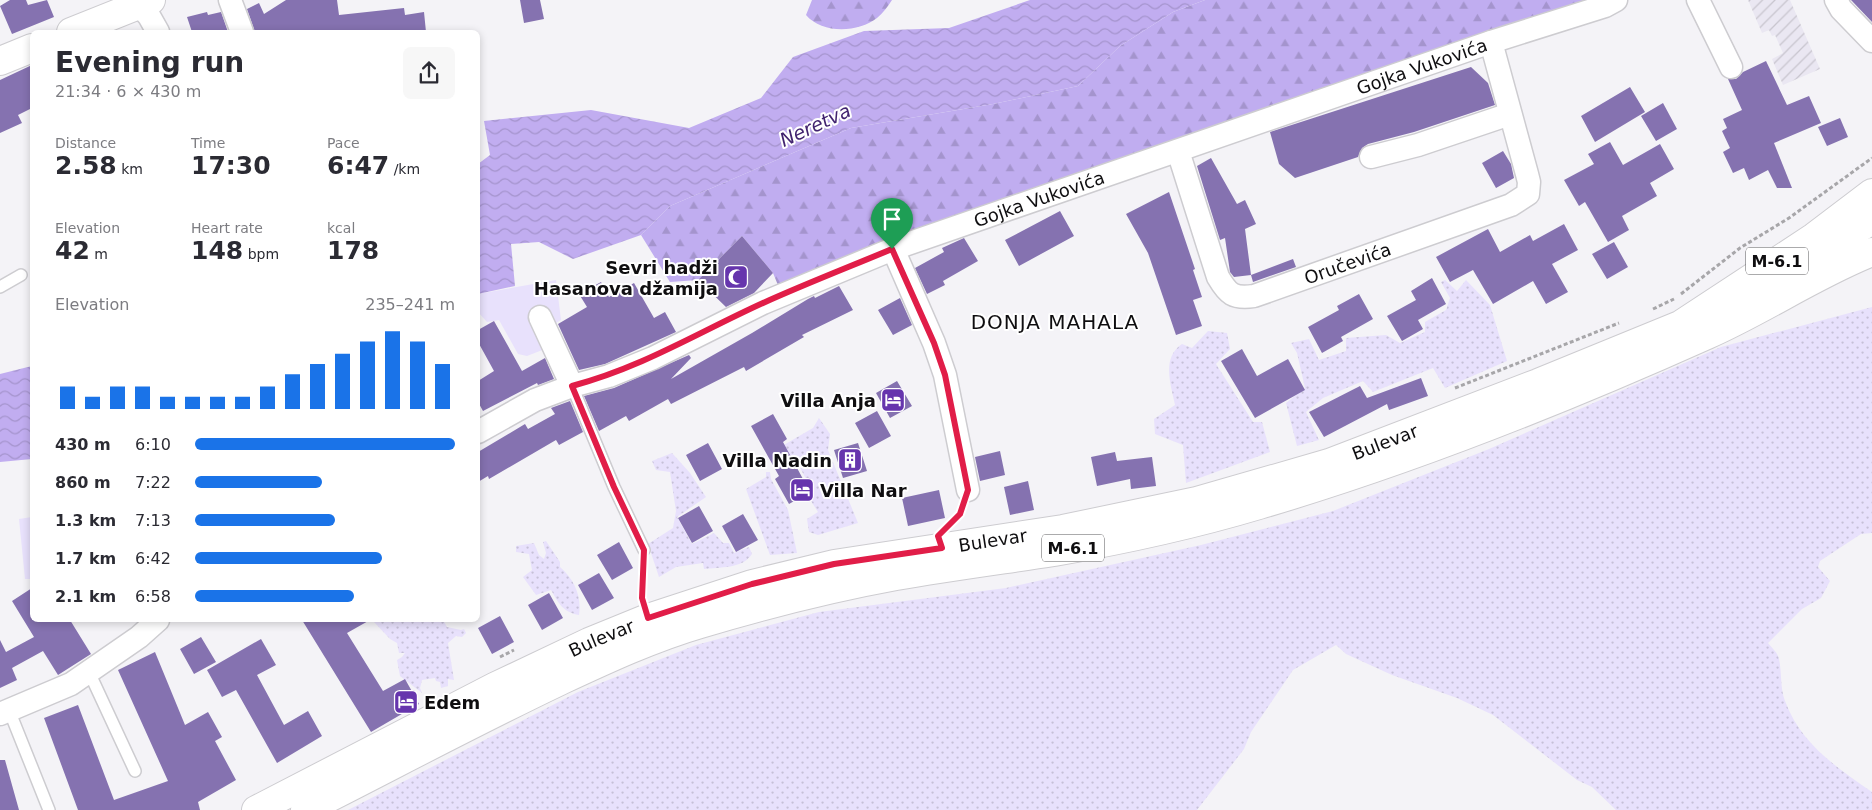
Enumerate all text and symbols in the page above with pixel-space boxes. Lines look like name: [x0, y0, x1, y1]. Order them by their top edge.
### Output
street label: Gojka Vukovića: [1354, 34, 1490, 98]
text: Evening run: [55, 46, 244, 79]
button: share: [403, 47, 455, 99]
text: 21:34 · 6 × 430 m: [55, 82, 201, 101]
water label: Neretva: [776, 99, 854, 151]
text: Distance: [55, 135, 116, 151]
text: Time: [191, 135, 225, 151]
text: Pace: [327, 135, 360, 151]
text: 2.58: [55, 151, 117, 180]
text: 17:30: [191, 151, 271, 180]
text: 6:47: [327, 151, 389, 180]
text: km: [117, 161, 143, 177]
text: /km: [389, 161, 420, 177]
street label: Gojka Vukovića: [971, 166, 1107, 231]
pin: [871, 198, 913, 249]
icon: arrive: [878, 205, 906, 233]
text: Elevation: [55, 220, 120, 236]
text: Heart rate: [191, 220, 263, 236]
text: kcal: [327, 220, 355, 236]
text: 42: [55, 236, 90, 265]
text: 148: [191, 236, 243, 265]
text: 178: [327, 236, 379, 265]
street label: Oručevića: [1301, 238, 1394, 288]
text: m: [90, 246, 108, 262]
text: bpm: [243, 246, 279, 262]
road number: M-6.1: [1746, 248, 1808, 274]
place label: Sevri hadži Hasanova džamija: [534, 257, 718, 299]
mosque icon: Sevri hadži Hasanova džamija: [723, 264, 749, 290]
text: Elevation: [55, 295, 129, 314]
text: 235–241 m: [365, 295, 455, 314]
district label: DONJA MAHALA: [971, 310, 1139, 334]
hotel icon: Villa Anja: [880, 387, 906, 413]
place label: Villa Anja: [780, 390, 876, 411]
street label: Bulevar: [1349, 419, 1421, 464]
text: 430 m: [55, 435, 111, 454]
text: 6:10: [135, 435, 171, 454]
building icon: Villa Nadin: [837, 447, 863, 473]
place label: Villa Nadin: [722, 450, 832, 471]
text: 860 m: [55, 473, 111, 492]
text: 7:22: [135, 473, 171, 492]
hotel icon: Villa Nar: [789, 477, 815, 503]
place label: Villa Nar: [820, 480, 907, 501]
text: 1.3 km: [55, 511, 116, 530]
text: 7:13: [135, 511, 171, 530]
street label: Bulevar: [957, 524, 1029, 555]
road number: M-6.1: [1042, 534, 1104, 562]
text: 1.7 km: [55, 549, 116, 568]
text: 6:42: [135, 549, 171, 568]
text: 2.1 km: [55, 587, 116, 606]
text: 6:58: [135, 587, 171, 606]
street label: Bulevar: [565, 614, 637, 661]
hotel icon: Edem: [393, 689, 419, 715]
place label: Edem: [424, 692, 480, 713]

